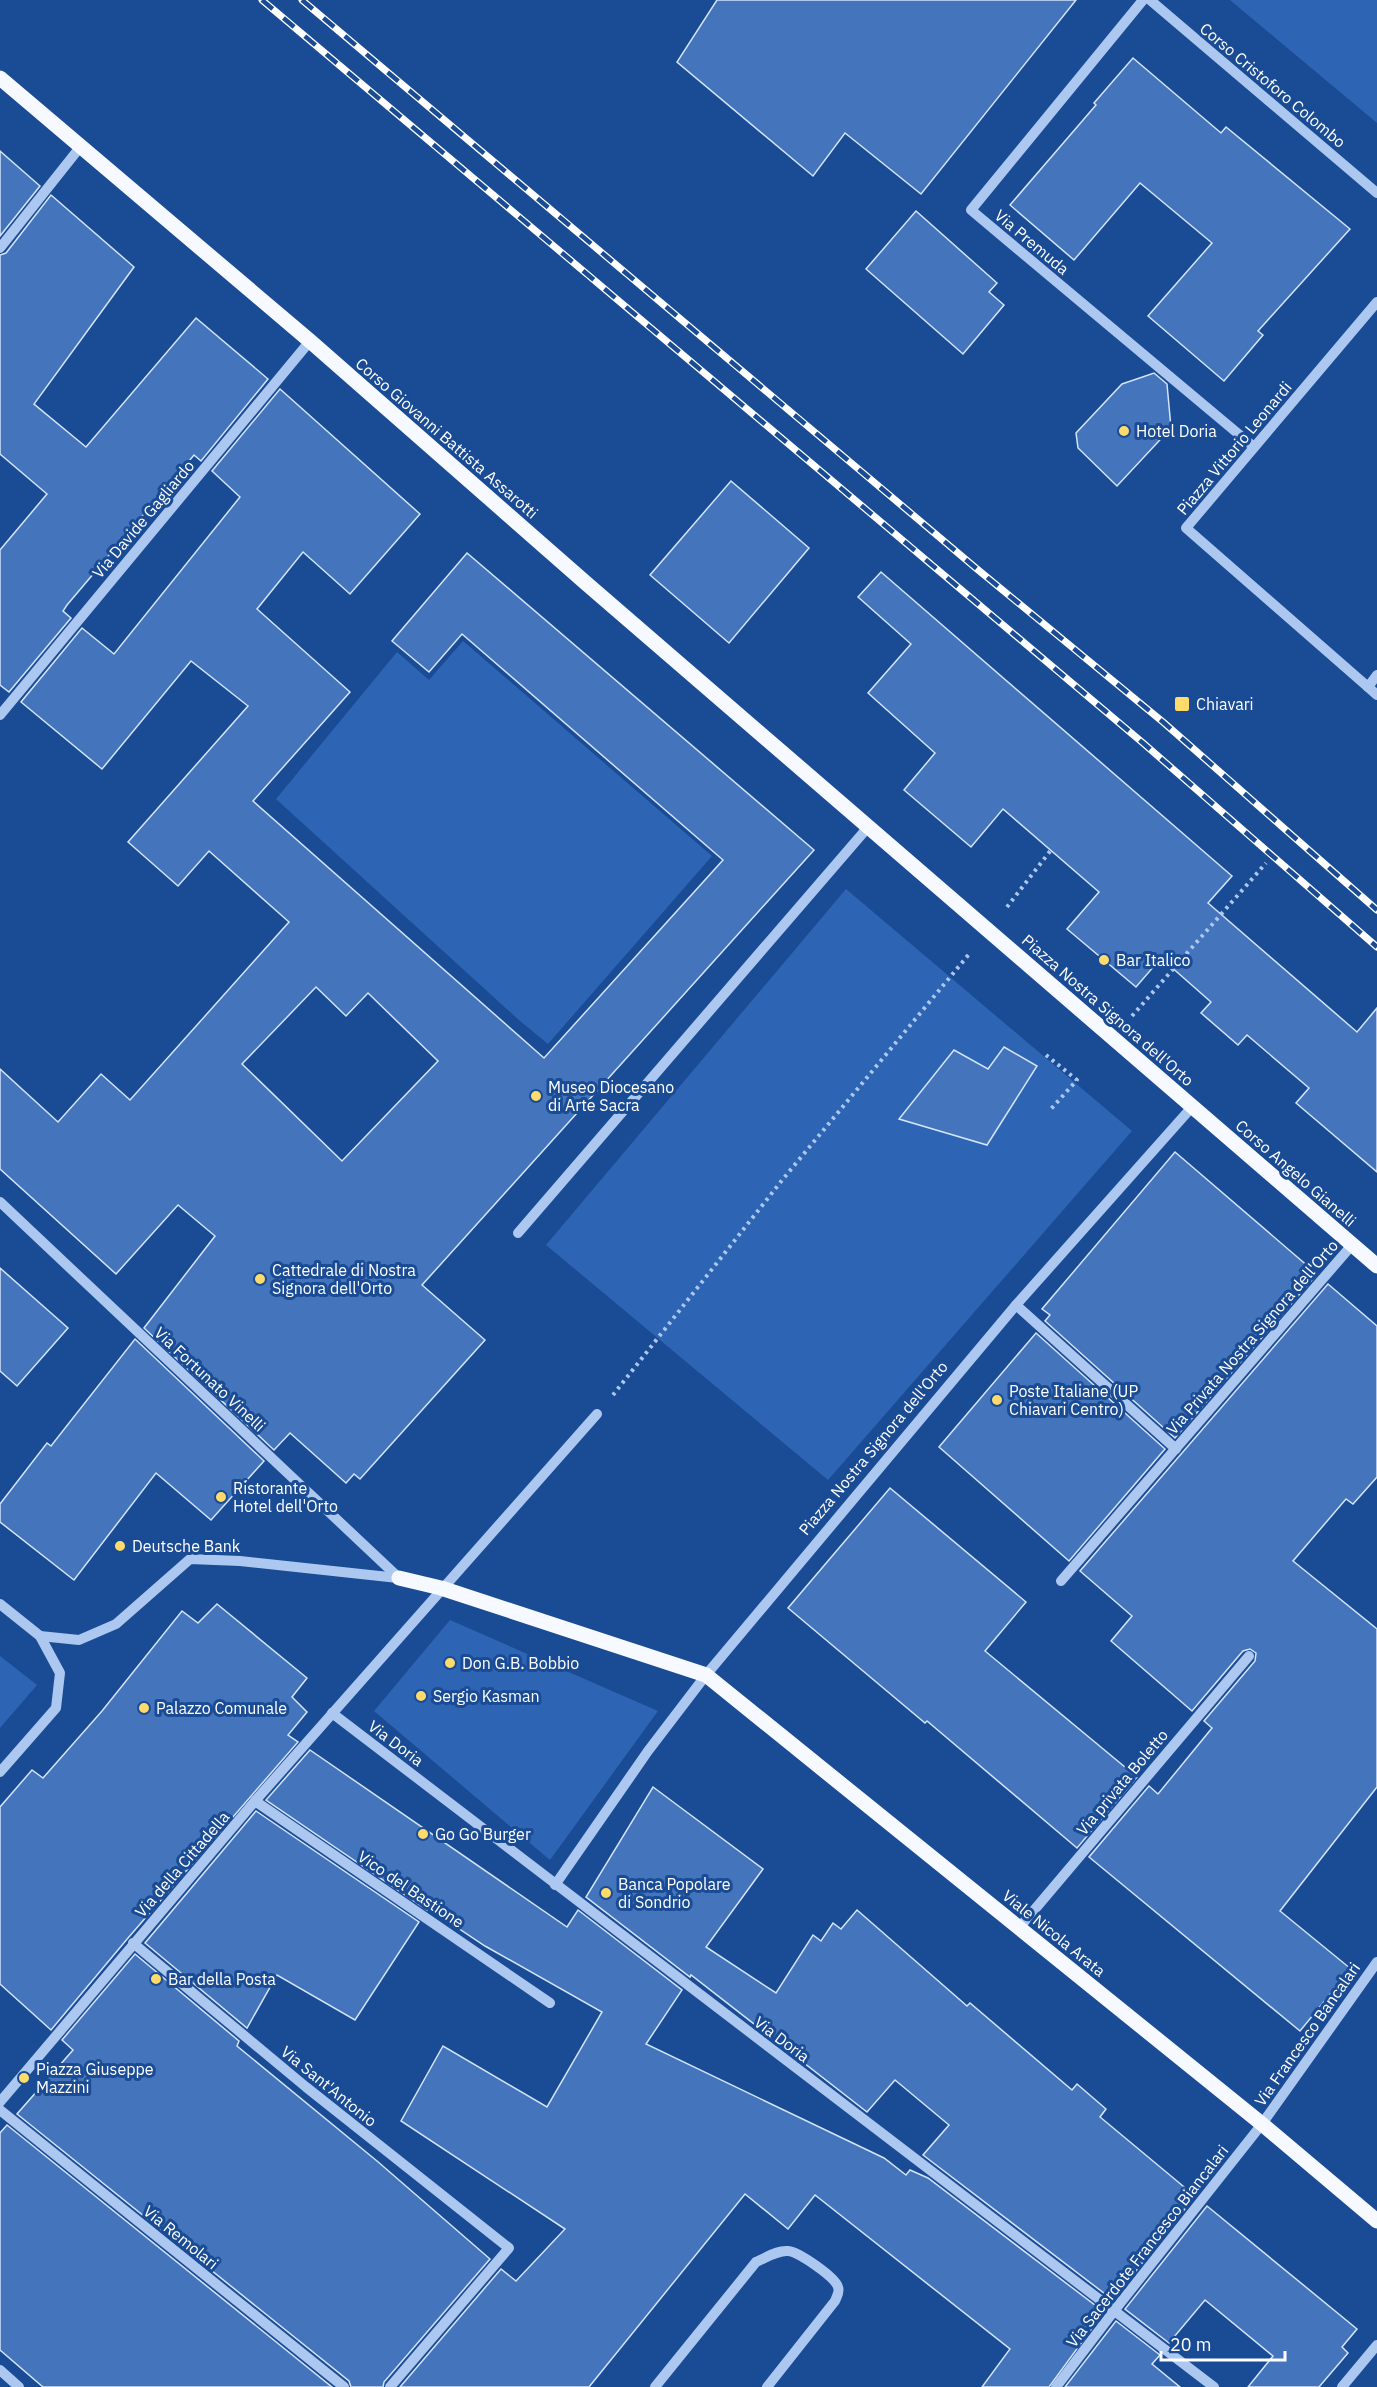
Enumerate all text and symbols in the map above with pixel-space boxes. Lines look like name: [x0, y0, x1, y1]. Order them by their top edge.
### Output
street label: Corso Cristoforo Colombo: [1196, 18, 1350, 152]
street label: Via Premuda: [991, 205, 1074, 279]
street label: Corso Giovanni Battista Assarotti: [352, 353, 542, 523]
street label: Piazza Vittorio Leonardi: [1172, 377, 1296, 519]
place label: Hotel Doria: [1136, 421, 1217, 441]
marker: Hotel Doria: [1117, 424, 1131, 438]
street label: Via Davide Gagliardo: [88, 456, 198, 582]
place label: Chiavari: [1196, 694, 1254, 714]
marker: Chiavari: [1173, 695, 1191, 713]
street label: Piazza Nostra Signora dell'Orto: [1018, 930, 1198, 1090]
place label: Bar Italico: [1116, 950, 1191, 970]
marker: Bar Italico: [1097, 953, 1111, 967]
place label: Museo Diocesano di Arte Sacra: [548, 1077, 674, 1115]
marker: Museo Diocesano di Arte Sacra: [529, 1089, 543, 1103]
street label: Corso Angelo Gianelli: [1232, 1115, 1360, 1231]
street label: Via Privata Nostra Signora dell'Orto: [1162, 1236, 1342, 1438]
place label: Cattedrale di Nostra Signora dell'Orto: [272, 1260, 416, 1298]
marker: Cattedrale di Nostra Signora dell'Orto: [253, 1272, 267, 1286]
street label: Via Fortunato Vinelli: [150, 1322, 270, 1436]
street label: Piazza Nostra Signora dell'Orto: [794, 1357, 952, 1539]
place label: Poste Italiane (UP Chiavari Centro): [1009, 1381, 1138, 1419]
marker: Poste Italiane (UP Chiavari Centro): [990, 1393, 1004, 1407]
place label: Ristorante Hotel dell'Orto: [233, 1478, 338, 1516]
marker: Ristorante Hotel dell'Orto: [214, 1490, 228, 1504]
place label: Deutsche Bank: [132, 1536, 241, 1556]
marker: Deutsche Bank: [113, 1539, 127, 1553]
place label: Don G.B. Bobbio: [462, 1653, 579, 1673]
marker: Don G.B. Bobbio: [443, 1656, 457, 1670]
place label: Sergio Kasman: [433, 1686, 540, 1706]
marker: Sergio Kasman: [414, 1689, 428, 1703]
place label: Palazzo Comunale: [156, 1698, 287, 1718]
marker: Palazzo Comunale: [137, 1701, 151, 1715]
street label: Via Doria: [364, 1716, 428, 1771]
street label: Via privata Boletto: [1072, 1725, 1172, 1839]
street label: Via della Cittadella: [131, 1807, 234, 1921]
place label: Go Go Burger: [435, 1824, 531, 1844]
marker: Go Go Burger: [416, 1827, 430, 1841]
street label: Vico del Bastione: [354, 1846, 468, 1932]
place label: Banca Popolare di Sondrio: [618, 1874, 731, 1912]
street label: Viale Nicola Arata: [998, 1885, 1110, 1981]
marker: Banca Popolare di Sondrio: [599, 1886, 613, 1900]
street label: Via Francesco Bancalari: [1250, 1958, 1364, 2110]
place label: Bar della Posta: [168, 1969, 276, 1989]
marker: Bar della Posta: [149, 1972, 163, 1986]
street label: Via Doria: [750, 2012, 814, 2067]
street label: Via Sant'Antonio: [277, 2041, 381, 2131]
place label: Piazza Giuseppe Mazzini: [36, 2059, 154, 2097]
marker: Piazza Giuseppe Mazzini: [17, 2071, 31, 2085]
street label: Via Sacerdote Francesco Biancalari: [1062, 2141, 1232, 2351]
street label: Via Remolari: [140, 2201, 222, 2273]
scale bar: [1161, 2324, 1286, 2362]
text: 20 m: [1170, 2333, 1212, 2356]

